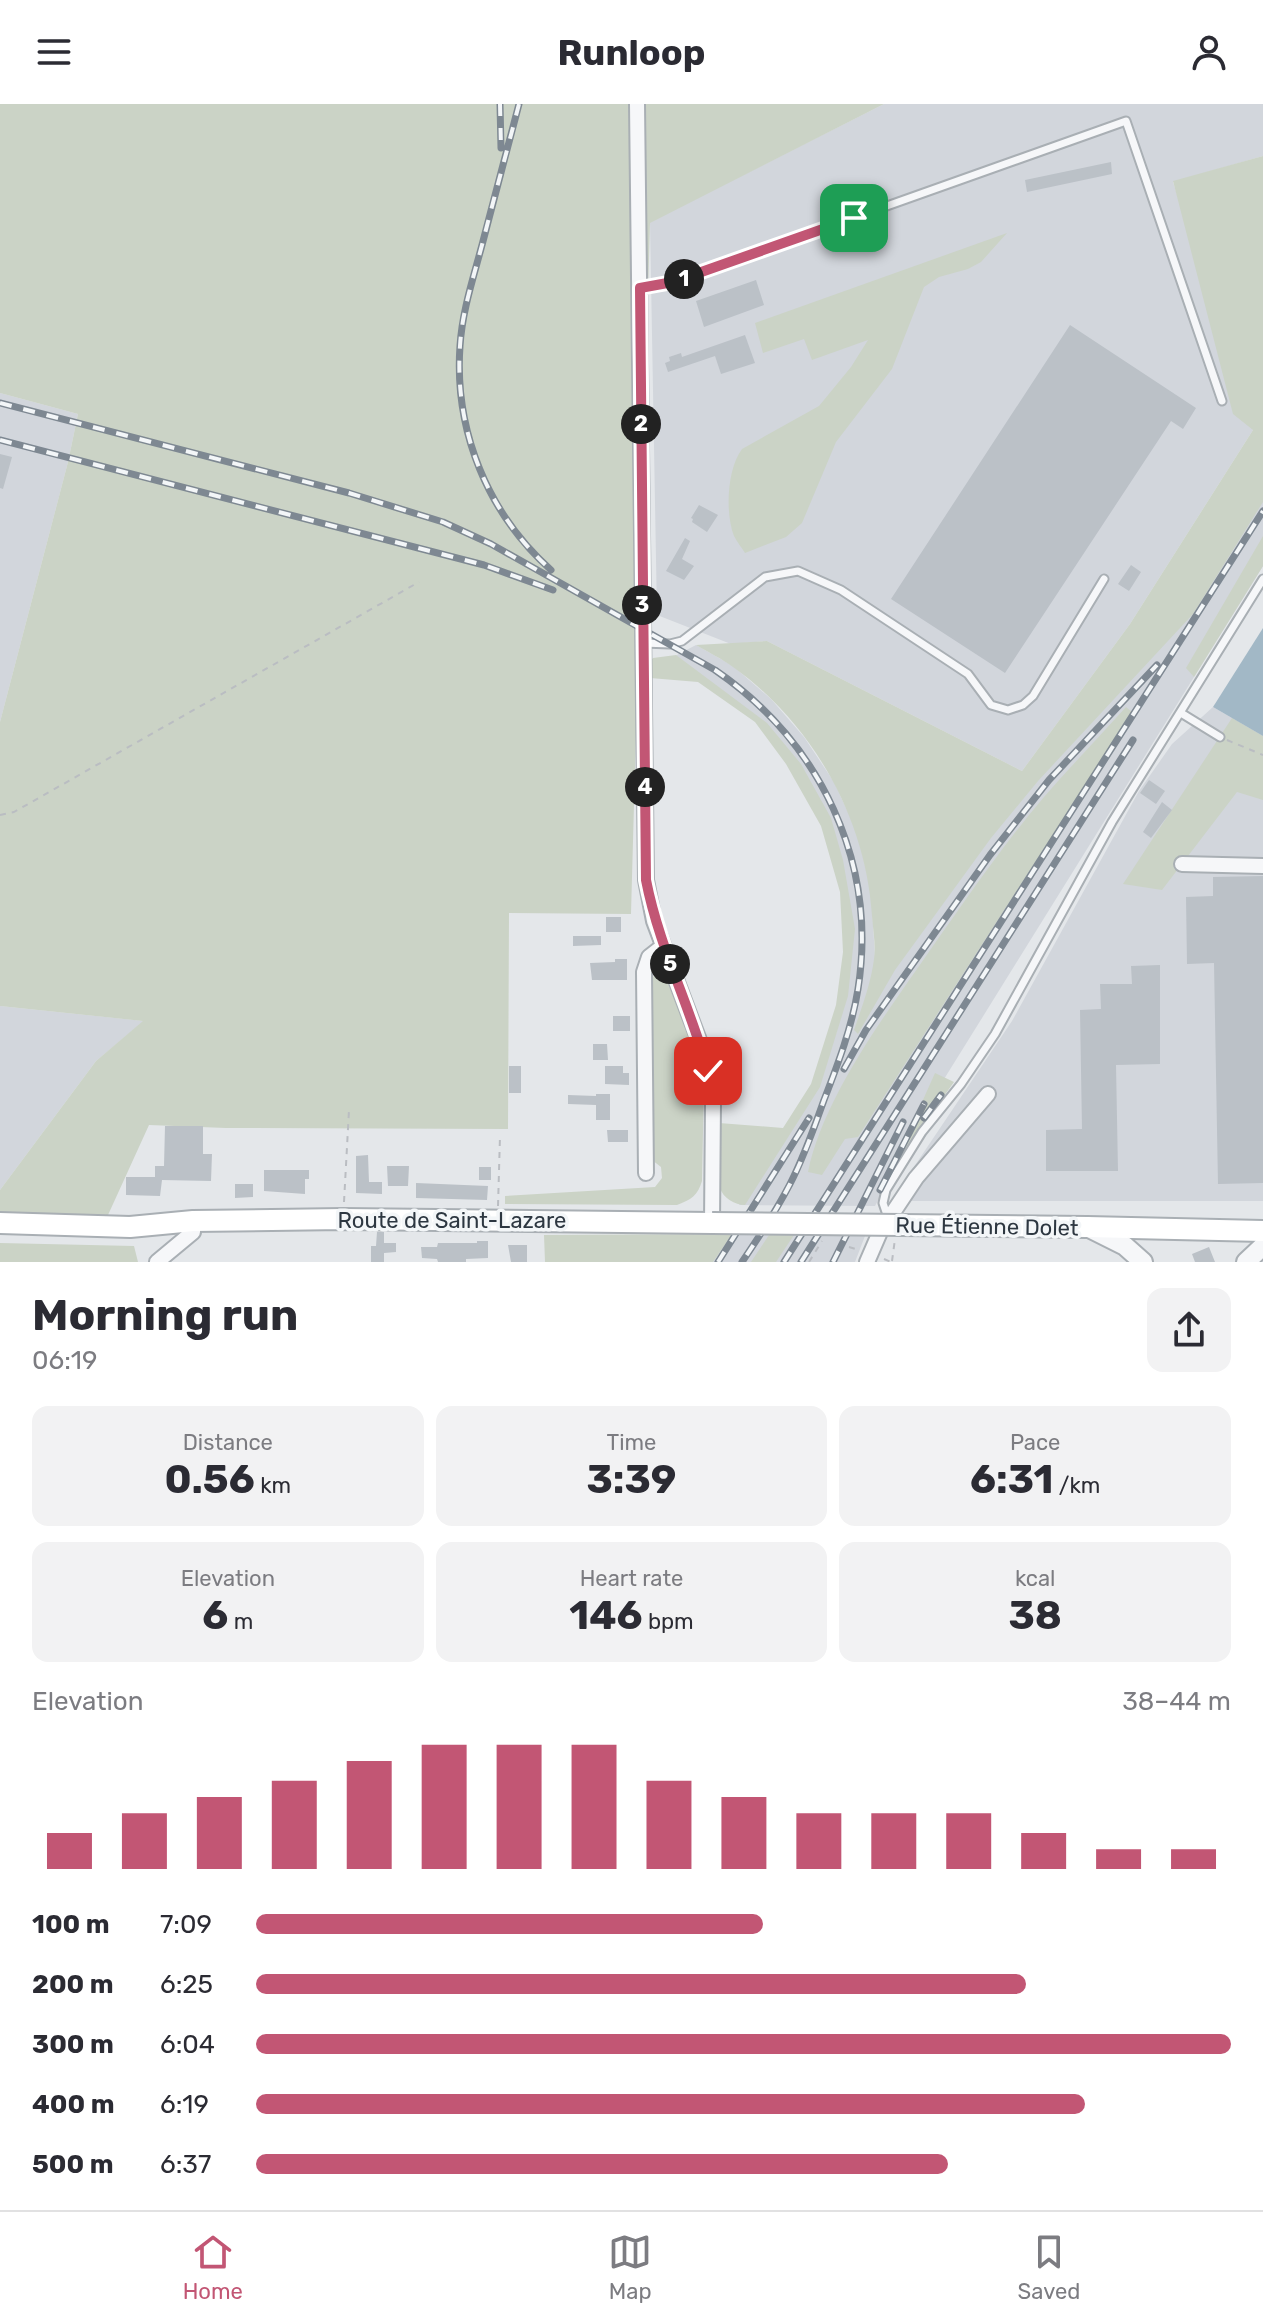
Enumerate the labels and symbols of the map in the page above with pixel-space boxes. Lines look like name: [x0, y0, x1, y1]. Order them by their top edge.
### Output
pin: [820, 184, 888, 252]
pin: 1: [664, 259, 704, 299]
pin: 2: [621, 404, 661, 444]
pin: 3: [622, 585, 662, 625]
pin: 4: [625, 767, 665, 807]
pin: 5: [650, 944, 690, 984]
pin: [674, 1037, 742, 1105]
street label: Route de Saint-Lazare: [338, 1207, 566, 1234]
street label: Rue Étienne Dolet: [895, 1211, 1079, 1242]

